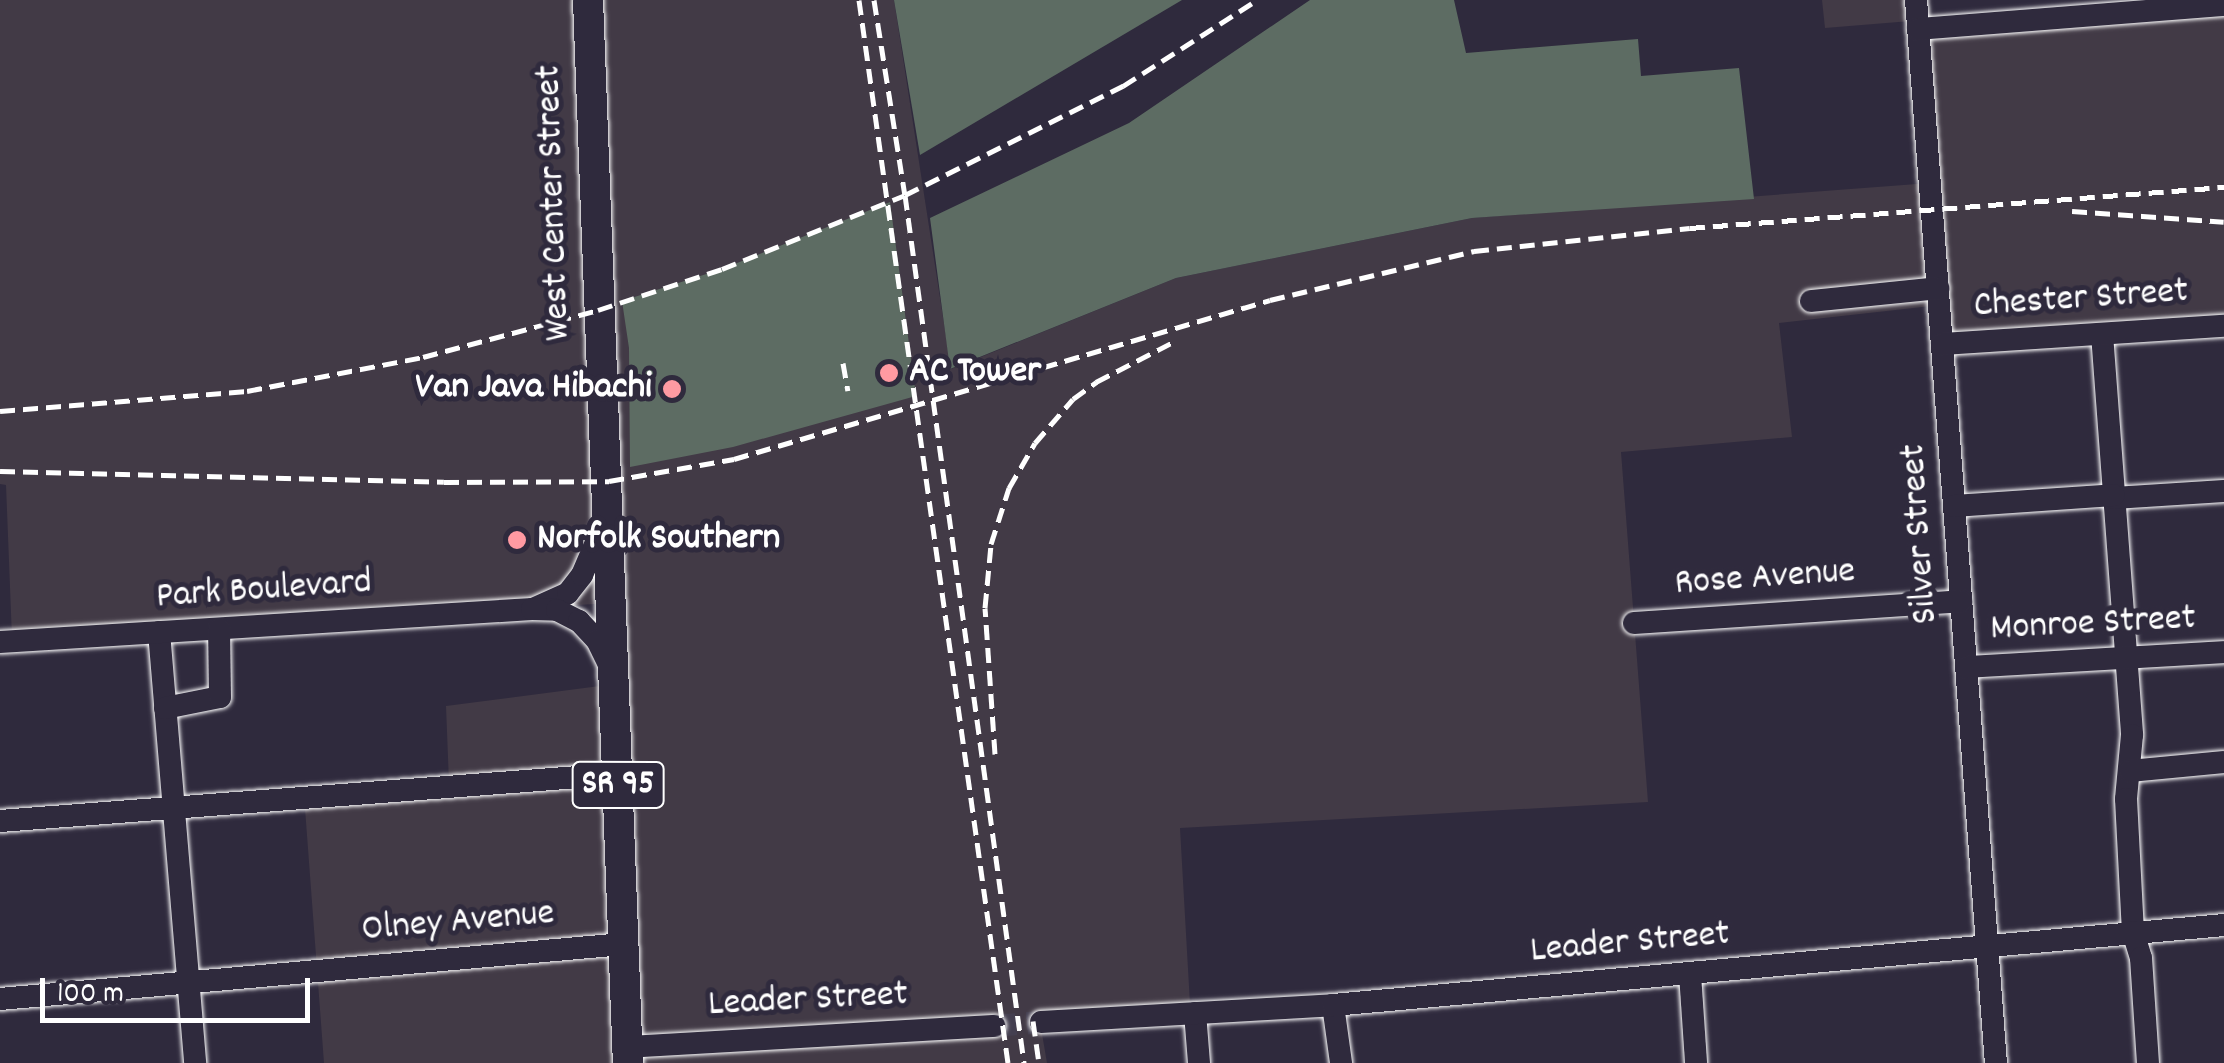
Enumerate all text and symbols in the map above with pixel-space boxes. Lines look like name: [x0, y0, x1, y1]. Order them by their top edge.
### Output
street label: West Center Street: [527, 64, 583, 342]
street label: Chester Street: [1972, 270, 2190, 330]
place label: AC Tower: [909, 350, 1041, 396]
marker: AC Tower: [878, 362, 900, 384]
place label: Van Java Hibachi: [415, 366, 652, 412]
marker: Van Java Hibachi: [661, 378, 683, 400]
street label: Silver Street: [1892, 442, 1950, 626]
place label: Norfolk Southern: [537, 517, 780, 563]
marker: Norfolk Southern: [506, 529, 528, 551]
street label: Rose Avenue: [1673, 550, 1857, 608]
street label: Park Boulevard: [155, 561, 373, 621]
street label: Monroe Street: [1989, 597, 2197, 653]
road number: SR 95: [570, 755, 666, 815]
street label: Olney Avenue: [360, 892, 556, 954]
street label: Leader Street: [1529, 913, 1731, 975]
scale bar: [45, 958, 315, 1020]
street label: Leader Street: [707, 973, 909, 1029]
text: 100 m: [57, 974, 124, 1017]

